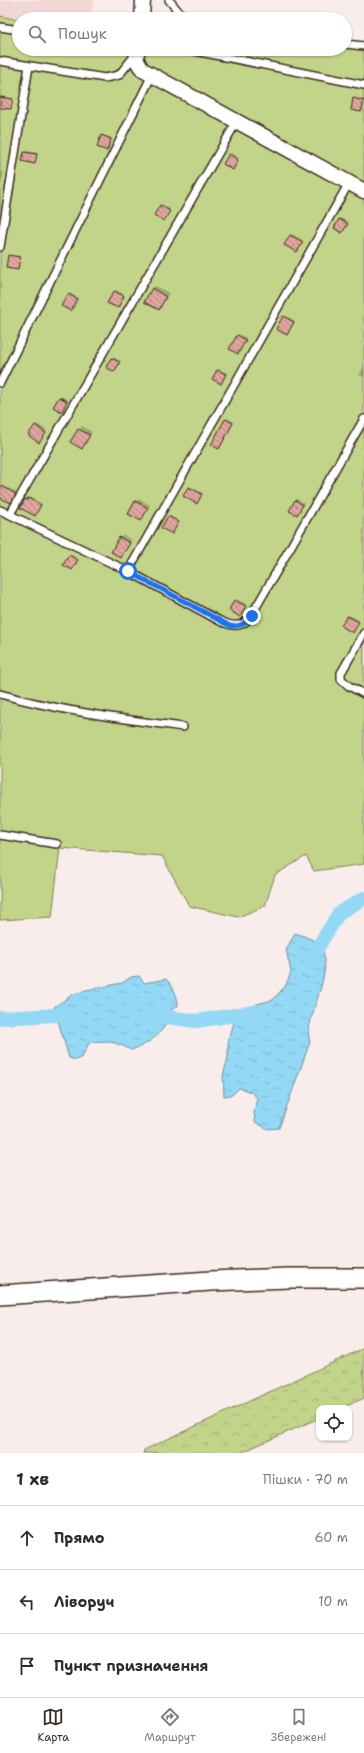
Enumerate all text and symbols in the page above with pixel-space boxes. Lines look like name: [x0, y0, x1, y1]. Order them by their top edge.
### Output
search box: [12, 12, 352, 56]
icon: search: [26, 23, 48, 45]
text: Пошук: [58, 24, 107, 44]
route start: [119, 562, 137, 580]
route end: [243, 607, 261, 625]
map controls: [316, 1405, 352, 1441]
button: locate: [316, 1405, 352, 1441]
text: 1 хв: [16, 1468, 49, 1490]
text: Пішки · 70 m: [263, 1471, 348, 1488]
icon: ahead: [16, 1527, 38, 1549]
text: Прямо: [54, 1528, 104, 1548]
text: 60 m: [315, 1529, 348, 1546]
icon: left: [16, 1591, 38, 1613]
text: Ліворуч: [54, 1592, 114, 1612]
text: 10 m: [318, 1593, 348, 1610]
icon: arrive: [16, 1655, 38, 1677]
text: Пункт призначення: [54, 1656, 209, 1676]
tab: Карта: [38, 1706, 69, 1745]
tab: Маршрут: [144, 1706, 196, 1745]
tab: Збережені: [271, 1706, 326, 1745]

